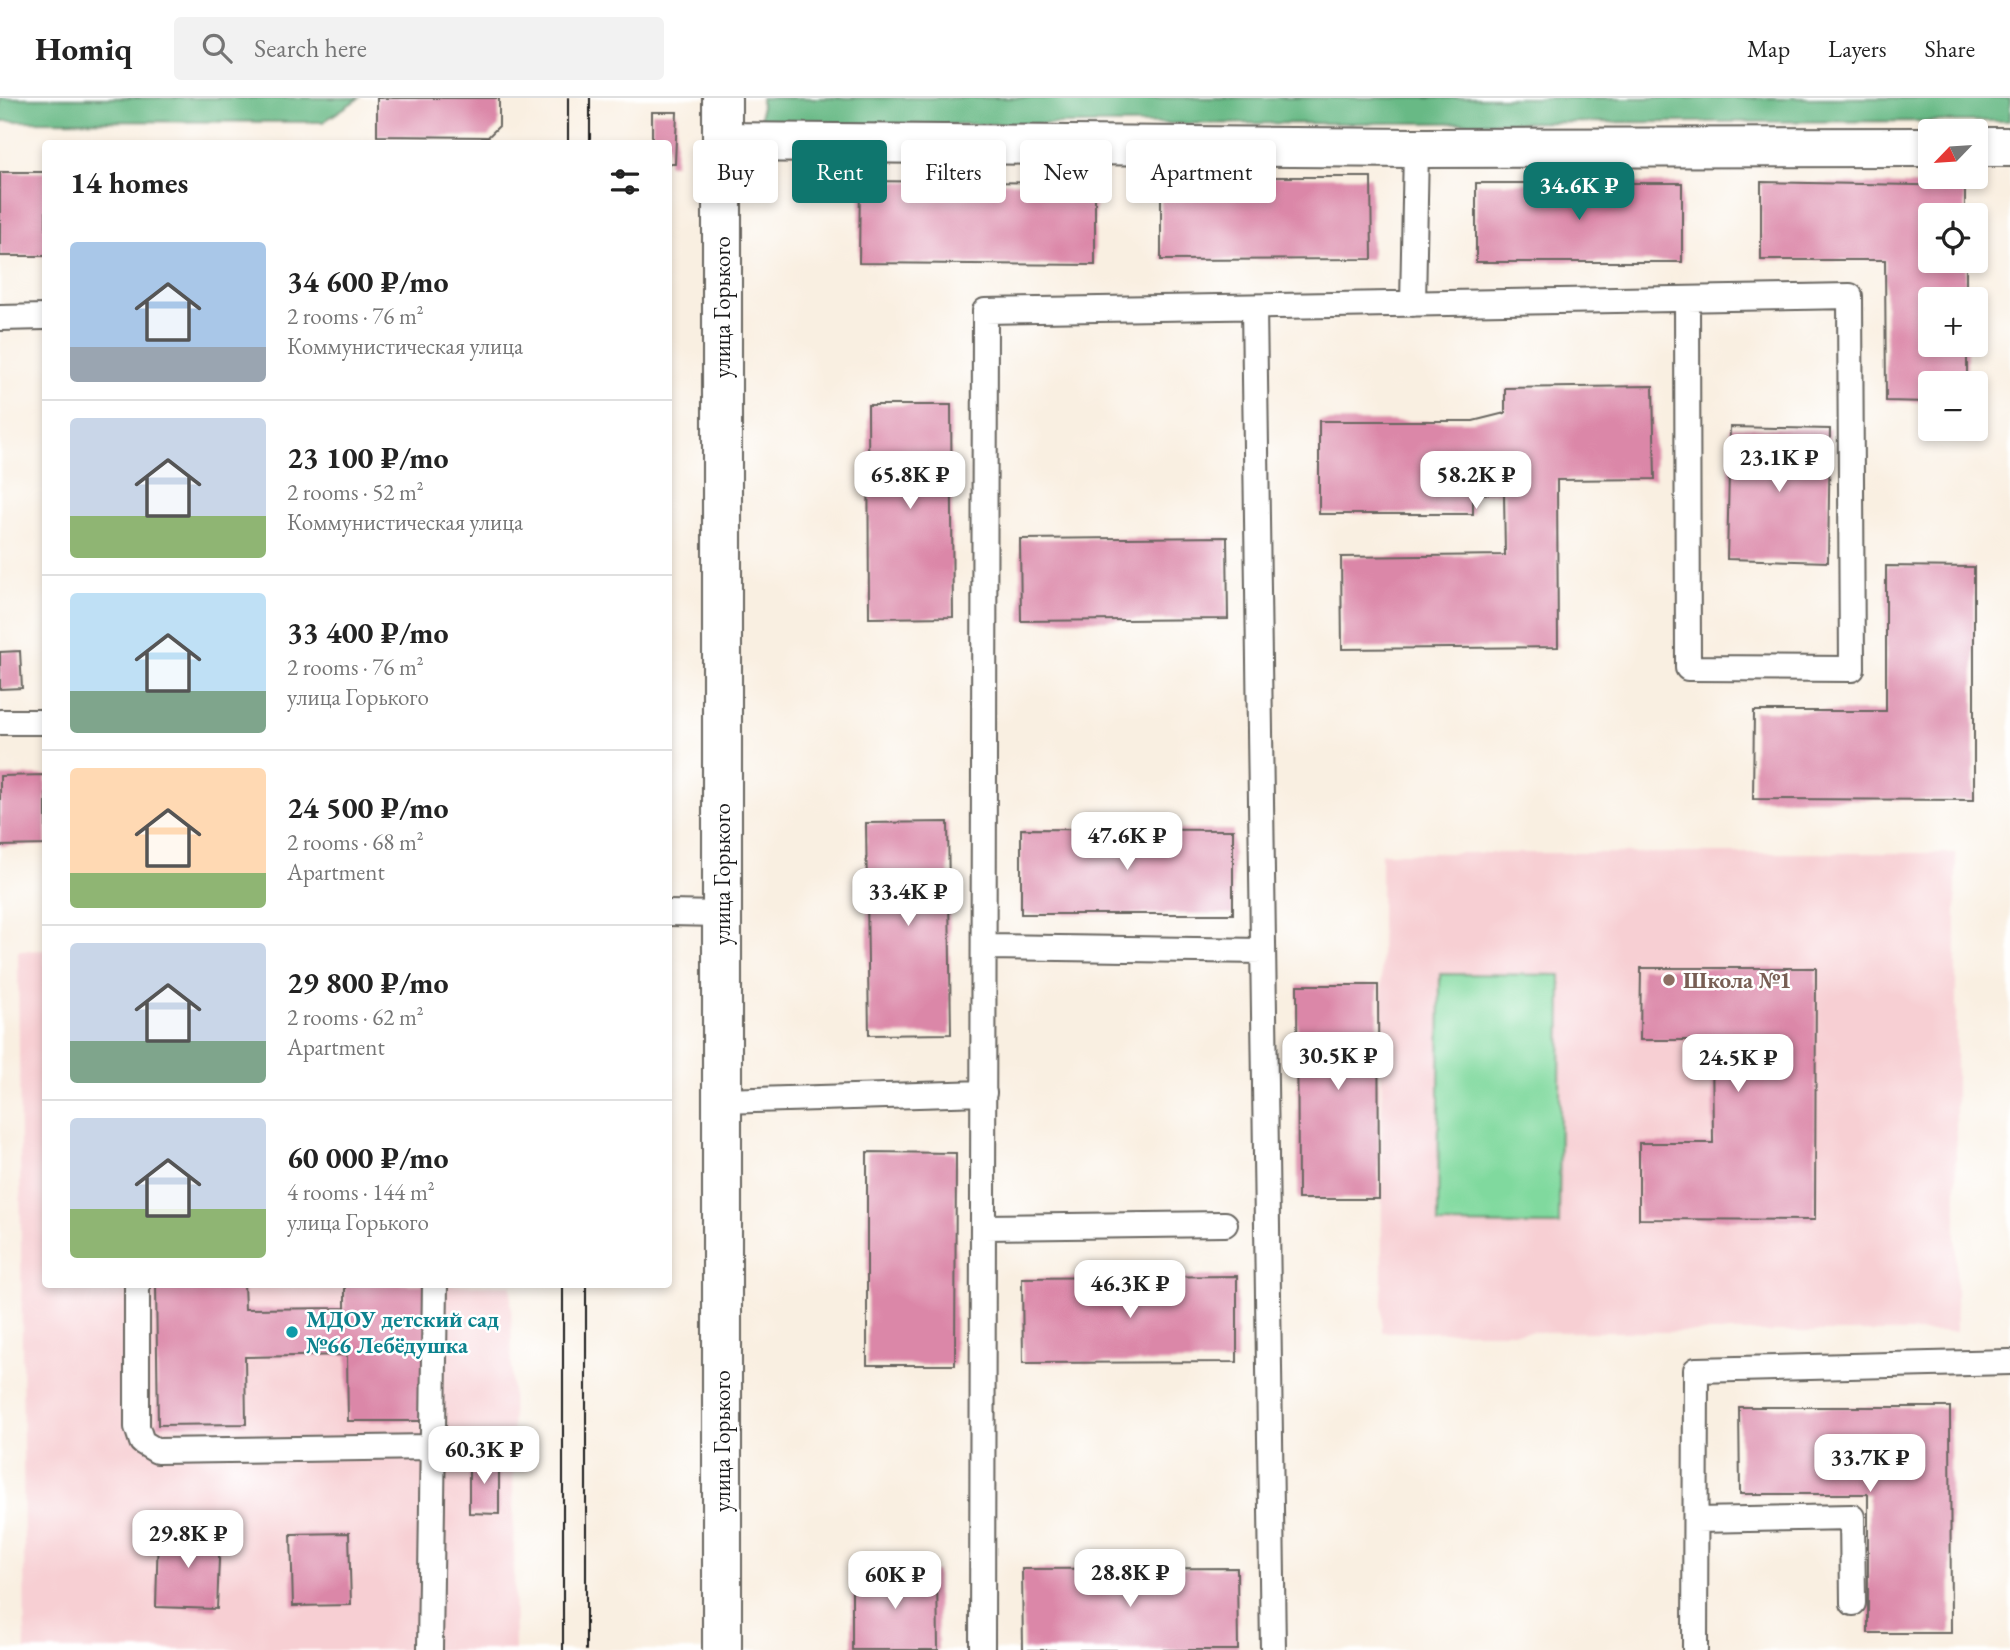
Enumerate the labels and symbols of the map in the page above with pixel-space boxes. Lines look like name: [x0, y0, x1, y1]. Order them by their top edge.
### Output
north arrow: [1918, 119, 1988, 189]
pin: 34.6K ₽: [1514, 162, 1644, 222]
street label: улица Горького: [707, 236, 737, 378]
pin: 23.1K ₽: [1714, 434, 1844, 494]
pin: 65.8K ₽: [845, 452, 975, 511]
pin: 58.2K ₽: [1411, 452, 1541, 511]
street label: улица Горького: [707, 803, 737, 945]
pin: 47.6K ₽: [1062, 812, 1192, 872]
pin: 33.4K ₽: [843, 868, 973, 928]
place label: Школа №1: [1683, 965, 1792, 995]
marker: Школа №1: [1661, 972, 1677, 988]
pin: 30.5K ₽: [1273, 1032, 1403, 1092]
pin: 24.5K ₽: [1673, 1034, 1803, 1094]
pin: 46.3K ₽: [1065, 1260, 1195, 1320]
place label: МДОУ детский сад №66 Лебёдушка: [306, 1304, 499, 1360]
marker: МДОУ детский сад №66 Лебёдушка: [284, 1324, 300, 1340]
street label: улица Горького: [707, 1370, 737, 1512]
pin: 60.3K ₽: [419, 1426, 549, 1486]
pin: 33.7K ₽: [1805, 1434, 1935, 1494]
pin: 29.8K ₽: [123, 1510, 253, 1570]
pin: 28.8K ₽: [1065, 1550, 1195, 1609]
pin: 60K ₽: [846, 1552, 944, 1611]

